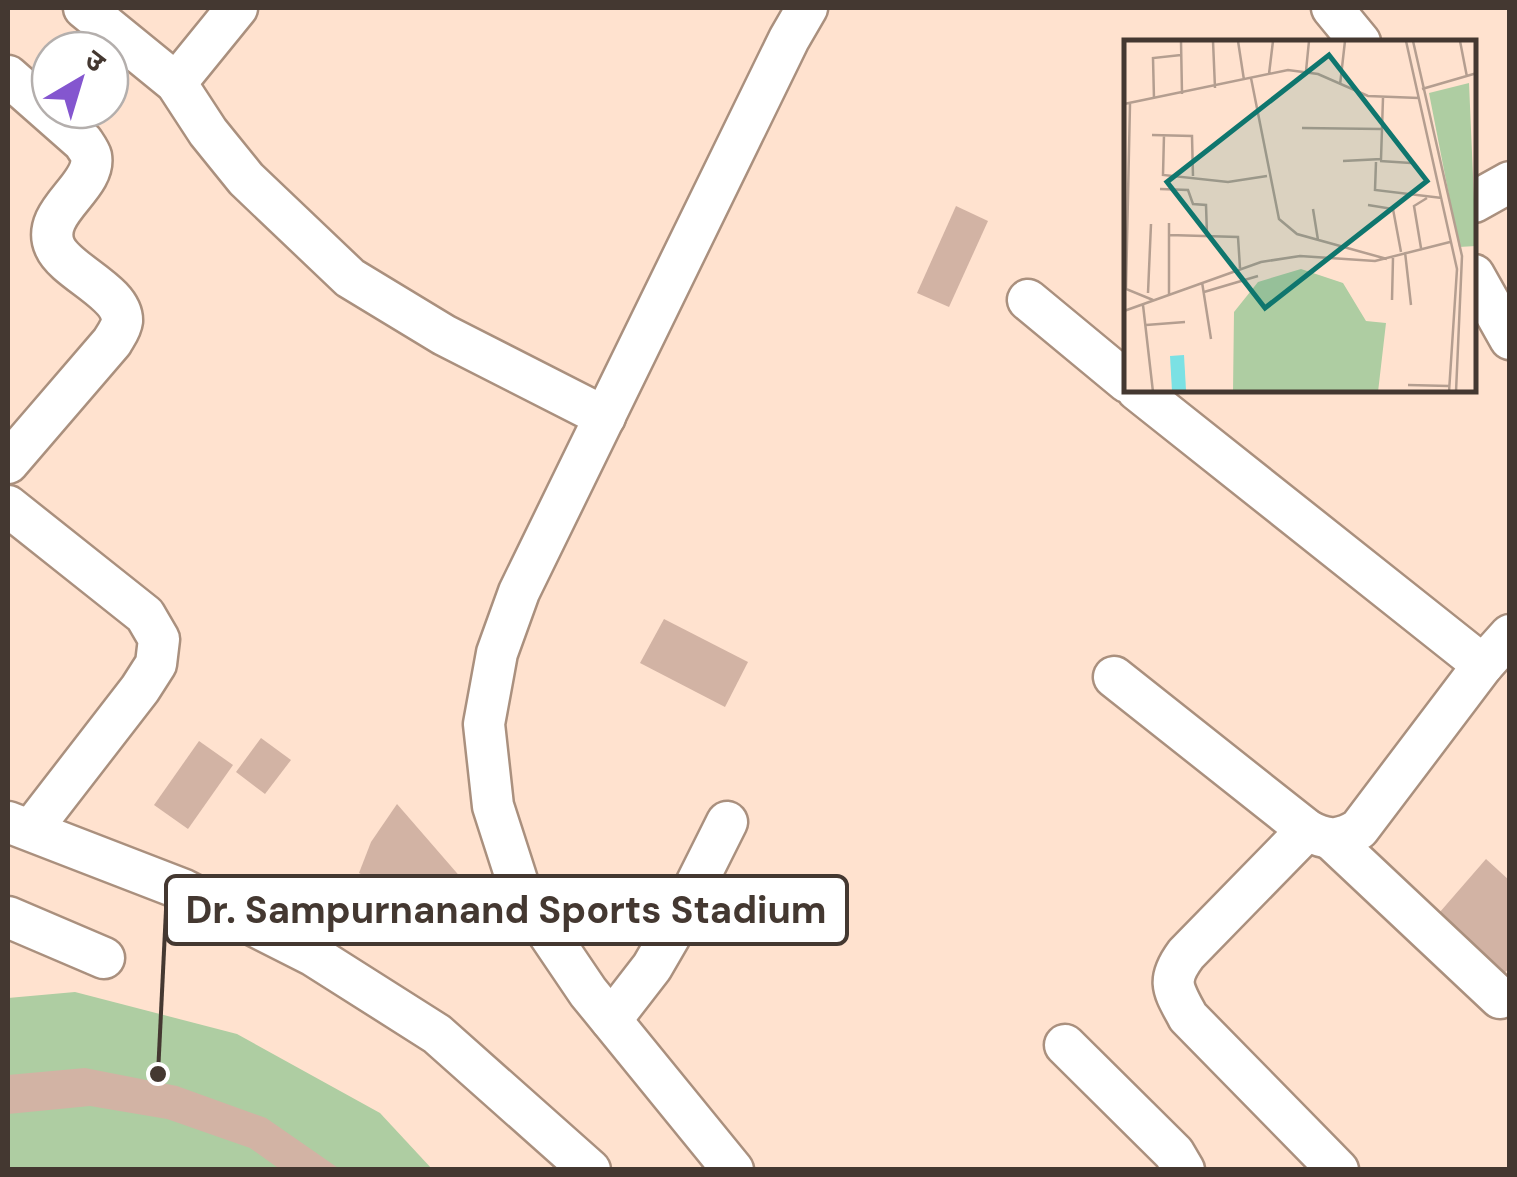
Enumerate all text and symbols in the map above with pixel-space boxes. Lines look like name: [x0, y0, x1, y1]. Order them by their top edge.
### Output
north arrow: [30, 30, 130, 130]
inset map: [1124, 40, 1477, 392]
text: उ: [77, 41, 113, 81]
callout: Dr. Sampurnanand Sports Stadium: [166, 876, 847, 944]
text: Dr. Sampurnanand Sports Stadium: [185, 885, 827, 935]

